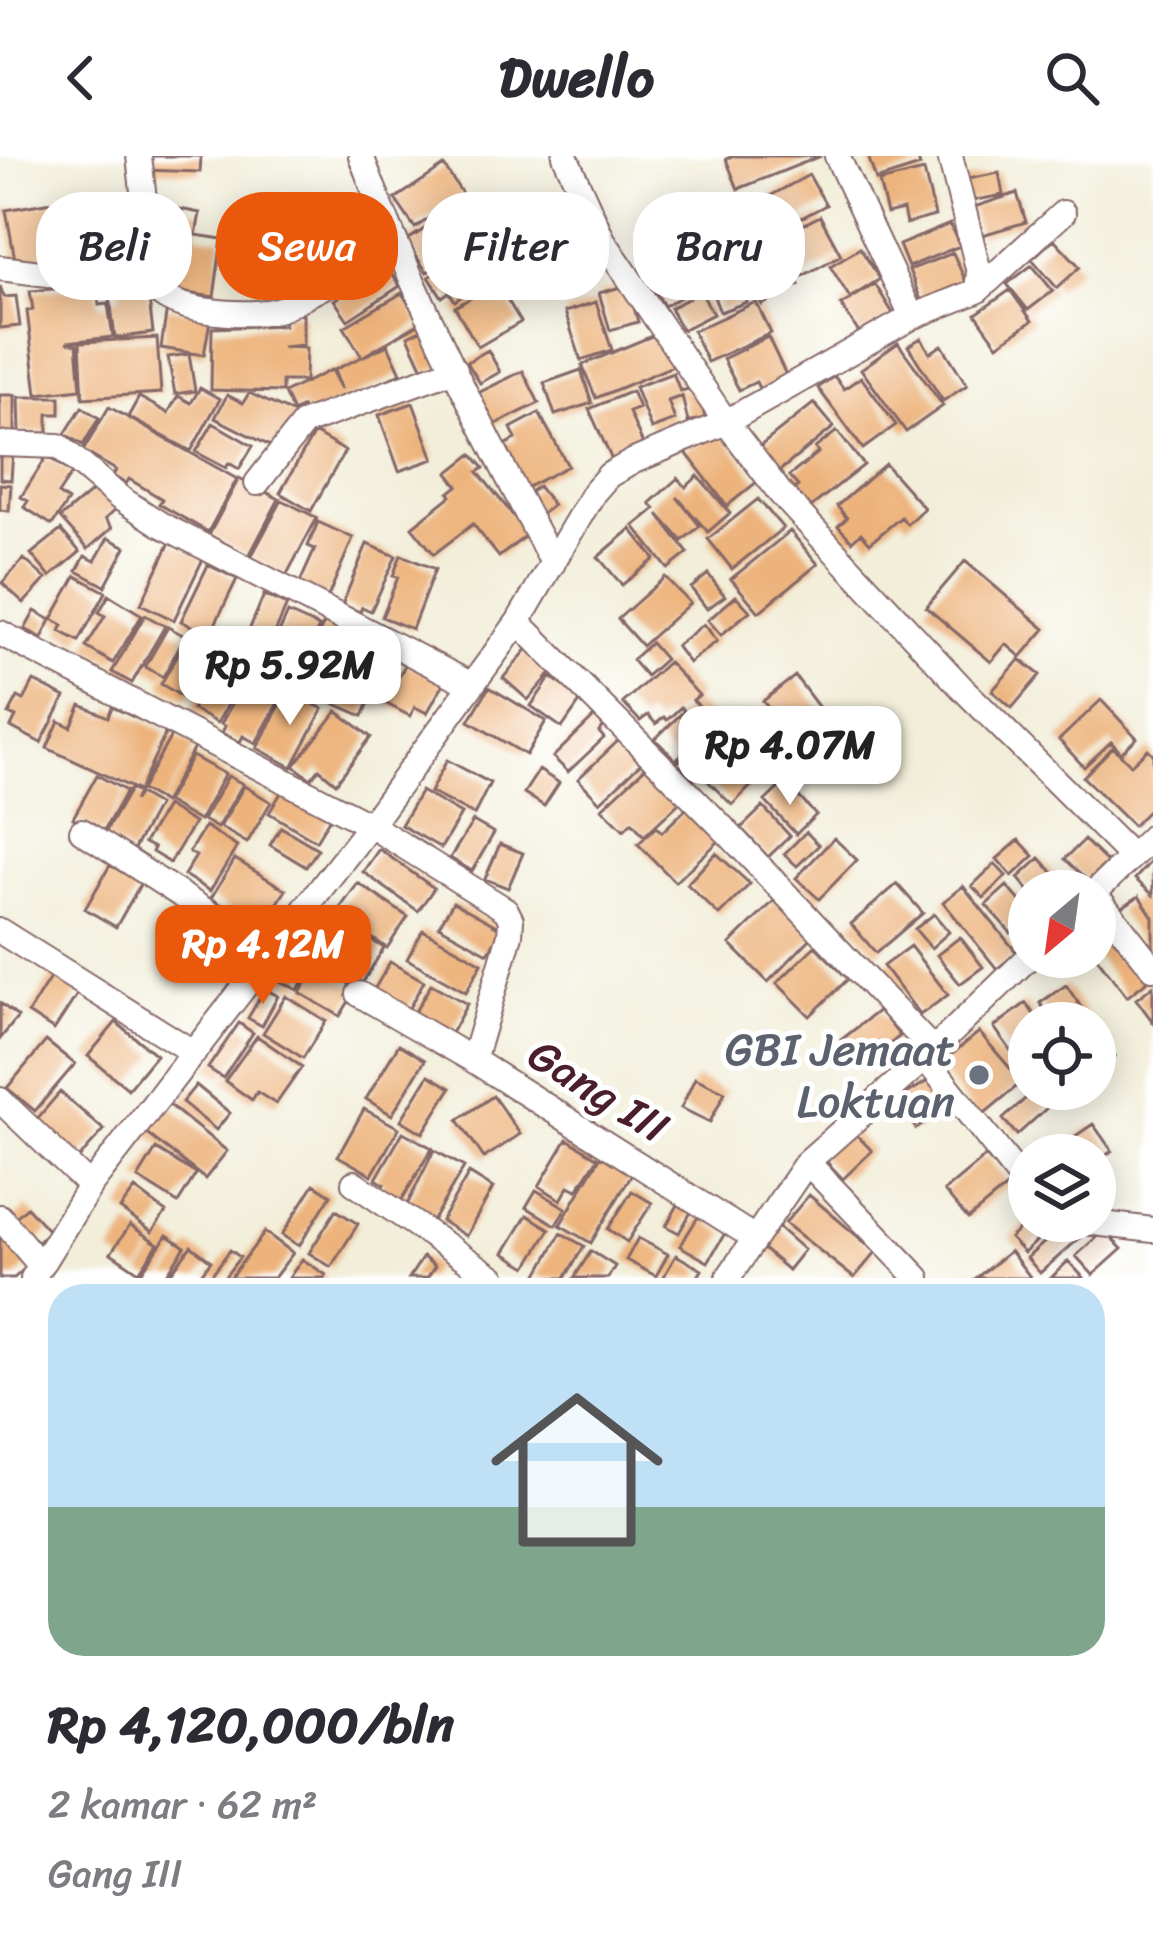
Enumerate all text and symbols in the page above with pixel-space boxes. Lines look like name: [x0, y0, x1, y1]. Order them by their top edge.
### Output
text: Dwello: [499, 30, 654, 126]
icon: back: [48, 45, 114, 111]
icon: search: [1039, 45, 1105, 111]
chip: Beli: [36, 192, 192, 300]
chip: Sewa: [216, 192, 398, 300]
chip: Filter: [422, 192, 609, 300]
chip: Baru: [633, 192, 805, 300]
pin: Rp 5.92M: [166, 626, 414, 728]
text: Rp 5.92M: [206, 630, 374, 699]
pin: Rp 4.07M: [666, 706, 914, 808]
text: Rp 4.07M: [705, 710, 875, 779]
north arrow: [1008, 870, 1116, 978]
map controls: [1008, 870, 1116, 1242]
pin: Rp 4.12M: [139, 905, 387, 1007]
text: Rp 4.12M: [182, 909, 344, 978]
button: locate: [1008, 1002, 1116, 1110]
place label: GBI Jemaat Loktuan: [725, 1010, 955, 1142]
street label: Gang III: [512, 1016, 685, 1166]
marker: GBI Jemaat Loktuan: [966, 1062, 992, 1088]
button: layers: [1008, 1134, 1116, 1242]
icon: home: [469, 1362, 685, 1578]
text: Rp 4,120,000/bln: [48, 1680, 454, 1770]
text: 2 kamar · 62 m²: [48, 1770, 317, 1839]
text: Gang III: [48, 1839, 182, 1908]

